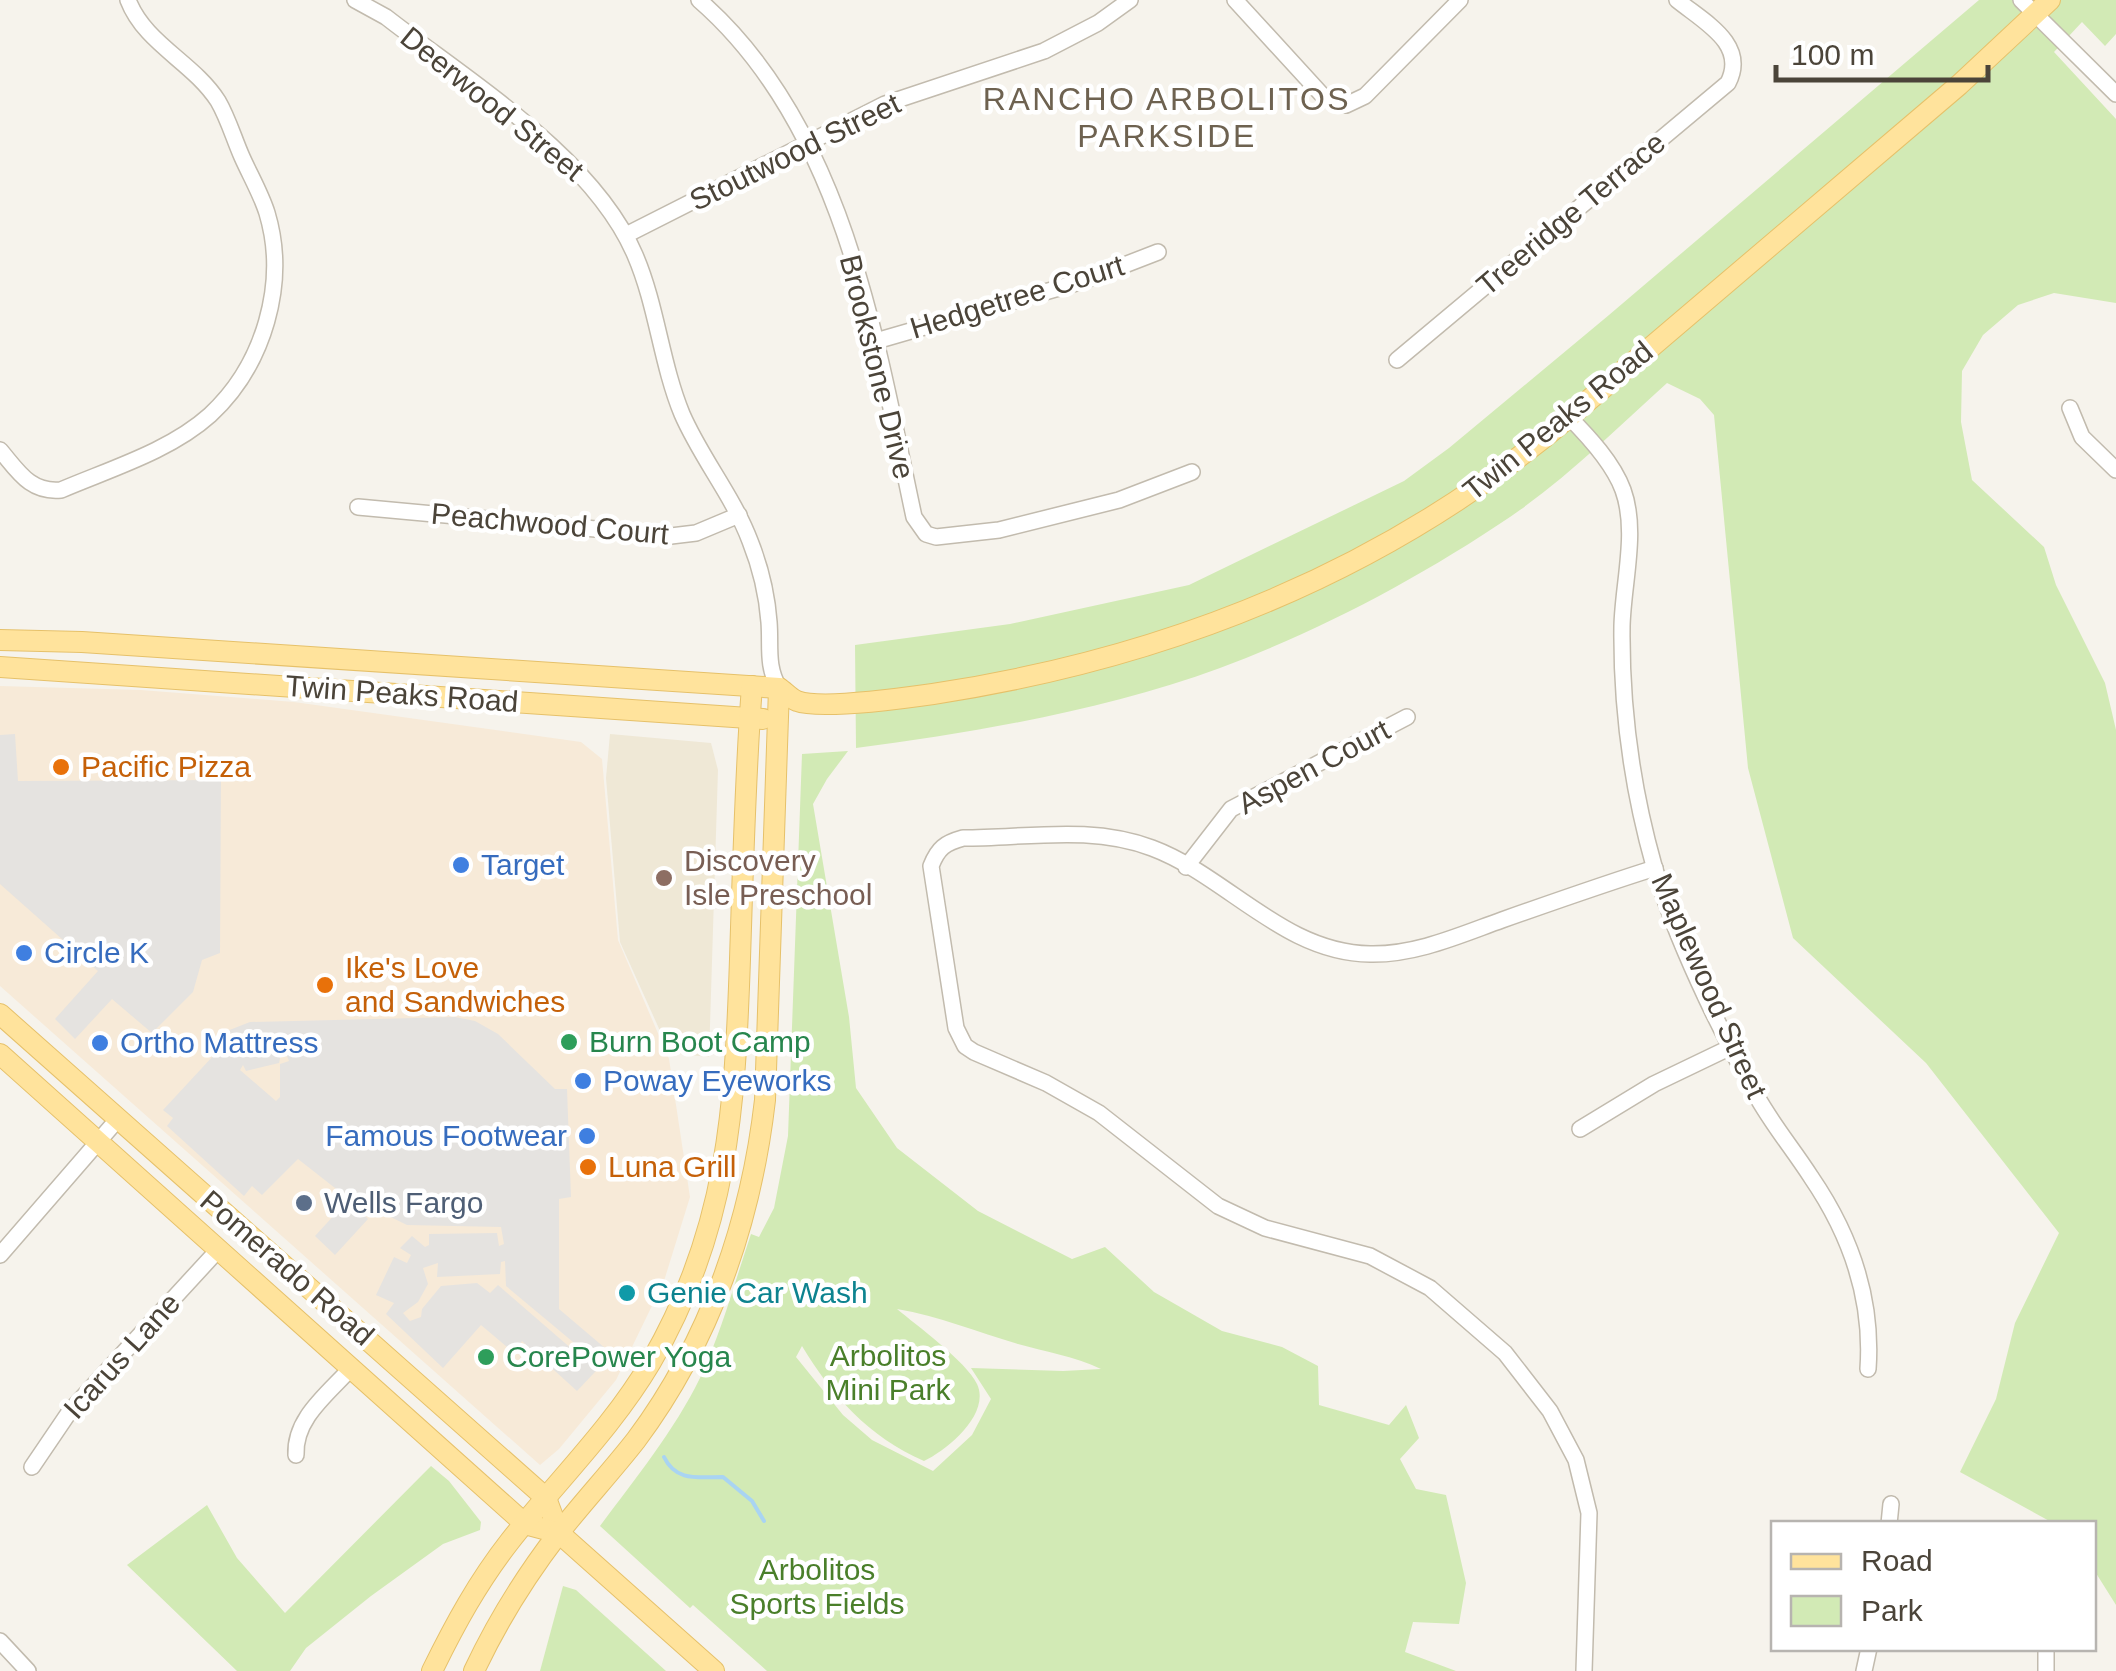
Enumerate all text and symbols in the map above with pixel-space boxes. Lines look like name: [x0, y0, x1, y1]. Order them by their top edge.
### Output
street label: Deerwood Street: [394, 20, 591, 188]
scale bar: [1776, 20, 1988, 82]
text: 100 m: [1791, 38, 1874, 71]
district label: RANCHO ARBOLITOS PARKSIDE: [983, 81, 1351, 154]
street label: Stoutwood Street: [684, 86, 906, 217]
street label: Treeridge Terrace: [1470, 125, 1671, 302]
street label: Hedgetree Court: [906, 248, 1128, 345]
street label: Brookstone Drive: [834, 251, 921, 483]
street label: Twin Peaks Road: [1457, 334, 1659, 507]
street label: Peachwood Court: [430, 497, 671, 550]
street label: Twin Peaks Road: [284, 669, 520, 718]
street label: Aspen Court: [1232, 713, 1396, 820]
place label: Pacific Pizza: [81, 750, 251, 783]
marker: Pacific Pizza: [50, 756, 72, 778]
place label: Discovery Isle Preschool: [684, 844, 872, 911]
place label: Target: [481, 848, 565, 881]
marker: Target: [450, 854, 472, 876]
marker: Discovery Isle Preschool: [653, 867, 675, 889]
street label: Maplewood Street: [1645, 869, 1774, 1104]
place label: Circle K: [44, 936, 149, 969]
marker: Circle K: [13, 942, 35, 964]
place label: Ike's Love and Sandwiches: [345, 951, 565, 1018]
marker: Ike's Love and Sandwiches: [314, 974, 336, 996]
place label: Burn Boot Camp: [589, 1025, 811, 1058]
place label: Ortho Mattress: [120, 1026, 318, 1059]
marker: Burn Boot Camp: [558, 1031, 580, 1053]
marker: Ortho Mattress: [89, 1032, 111, 1054]
place label: Poway Eyeworks: [603, 1064, 831, 1097]
marker: Poway Eyeworks: [572, 1070, 594, 1092]
place label: Famous Footwear: [325, 1119, 567, 1152]
marker: Famous Footwear: [576, 1125, 598, 1147]
place label: Luna Grill: [608, 1150, 736, 1183]
marker: Luna Grill: [577, 1156, 599, 1178]
street label: Pomerado Road: [194, 1184, 381, 1352]
place label: Wells Fargo: [324, 1186, 484, 1219]
marker: Wells Fargo: [293, 1192, 315, 1214]
place label: Genie Car Wash: [647, 1276, 868, 1309]
marker: Genie Car Wash: [616, 1282, 638, 1304]
street label: Icarus Lane: [57, 1286, 186, 1425]
park label: Arbolitos Mini Park: [825, 1339, 952, 1406]
place label: CorePower Yoga: [506, 1340, 731, 1373]
marker: CorePower Yoga: [475, 1346, 497, 1368]
legend: [1771, 1521, 2096, 1651]
text: Road: [1861, 1544, 1933, 1577]
park label: Arbolitos Sports Fields: [729, 1553, 905, 1620]
text: Park: [1861, 1594, 1924, 1627]

